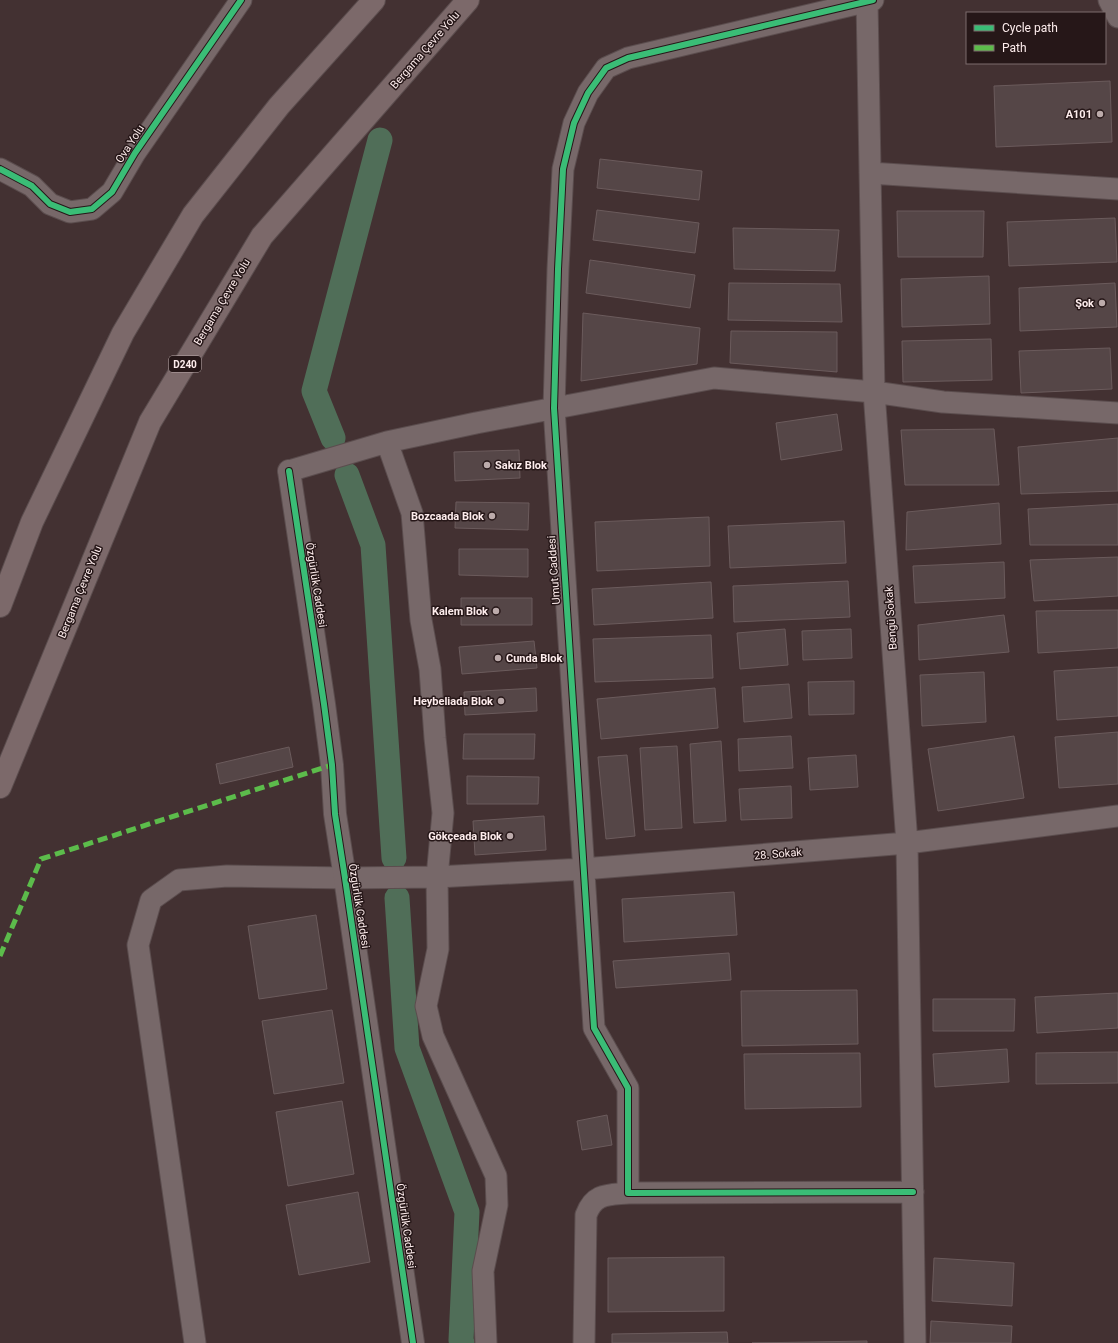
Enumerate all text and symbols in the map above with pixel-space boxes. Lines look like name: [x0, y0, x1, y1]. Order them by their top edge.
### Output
street label: Bergama Çevre Yolu: [388, 9, 462, 91]
legend: [966, 12, 1106, 64]
text: Cycle path: [1002, 21, 1058, 35]
text: Path: [1002, 41, 1027, 55]
place label: A101: [1066, 108, 1092, 121]
marker: A101: [1095, 109, 1105, 119]
street label: Ova Yolu: [113, 123, 147, 165]
street label: Bergama Çevre Yolu: [191, 256, 253, 348]
place label: Şok: [1075, 297, 1094, 310]
marker: Şok: [1097, 298, 1107, 308]
road number: D240: [169, 356, 201, 372]
place label: Sakız Blok: [495, 459, 547, 472]
marker: Sakız Blok: [482, 460, 492, 470]
place label: Bozcaada Blok: [411, 510, 484, 523]
marker: Bozcaada Blok: [487, 511, 497, 521]
street label: Umut Caddesi: [545, 535, 563, 605]
street label: Özgürlük Caddesi: [303, 542, 329, 628]
street label: Bergama Çevre Yolu: [56, 544, 104, 640]
street label: Bengü Sokak: [882, 585, 900, 650]
place label: Kalem Blok: [432, 605, 488, 618]
marker: Kalem Blok: [491, 606, 501, 616]
place label: Cunda Blok: [506, 652, 562, 665]
marker: Cunda Blok: [493, 653, 503, 663]
place label: Heybeliada Blok: [413, 695, 493, 708]
marker: Heybeliada Blok: [496, 696, 506, 706]
place label: Gökçeada Blok: [428, 830, 502, 843]
marker: Gökçeada Blok: [505, 831, 515, 841]
street label: 28. Sokak: [754, 845, 803, 863]
street label: Özgürlük Caddesi: [346, 863, 372, 949]
street label: Özgürlük Caddesi: [394, 1183, 418, 1269]

